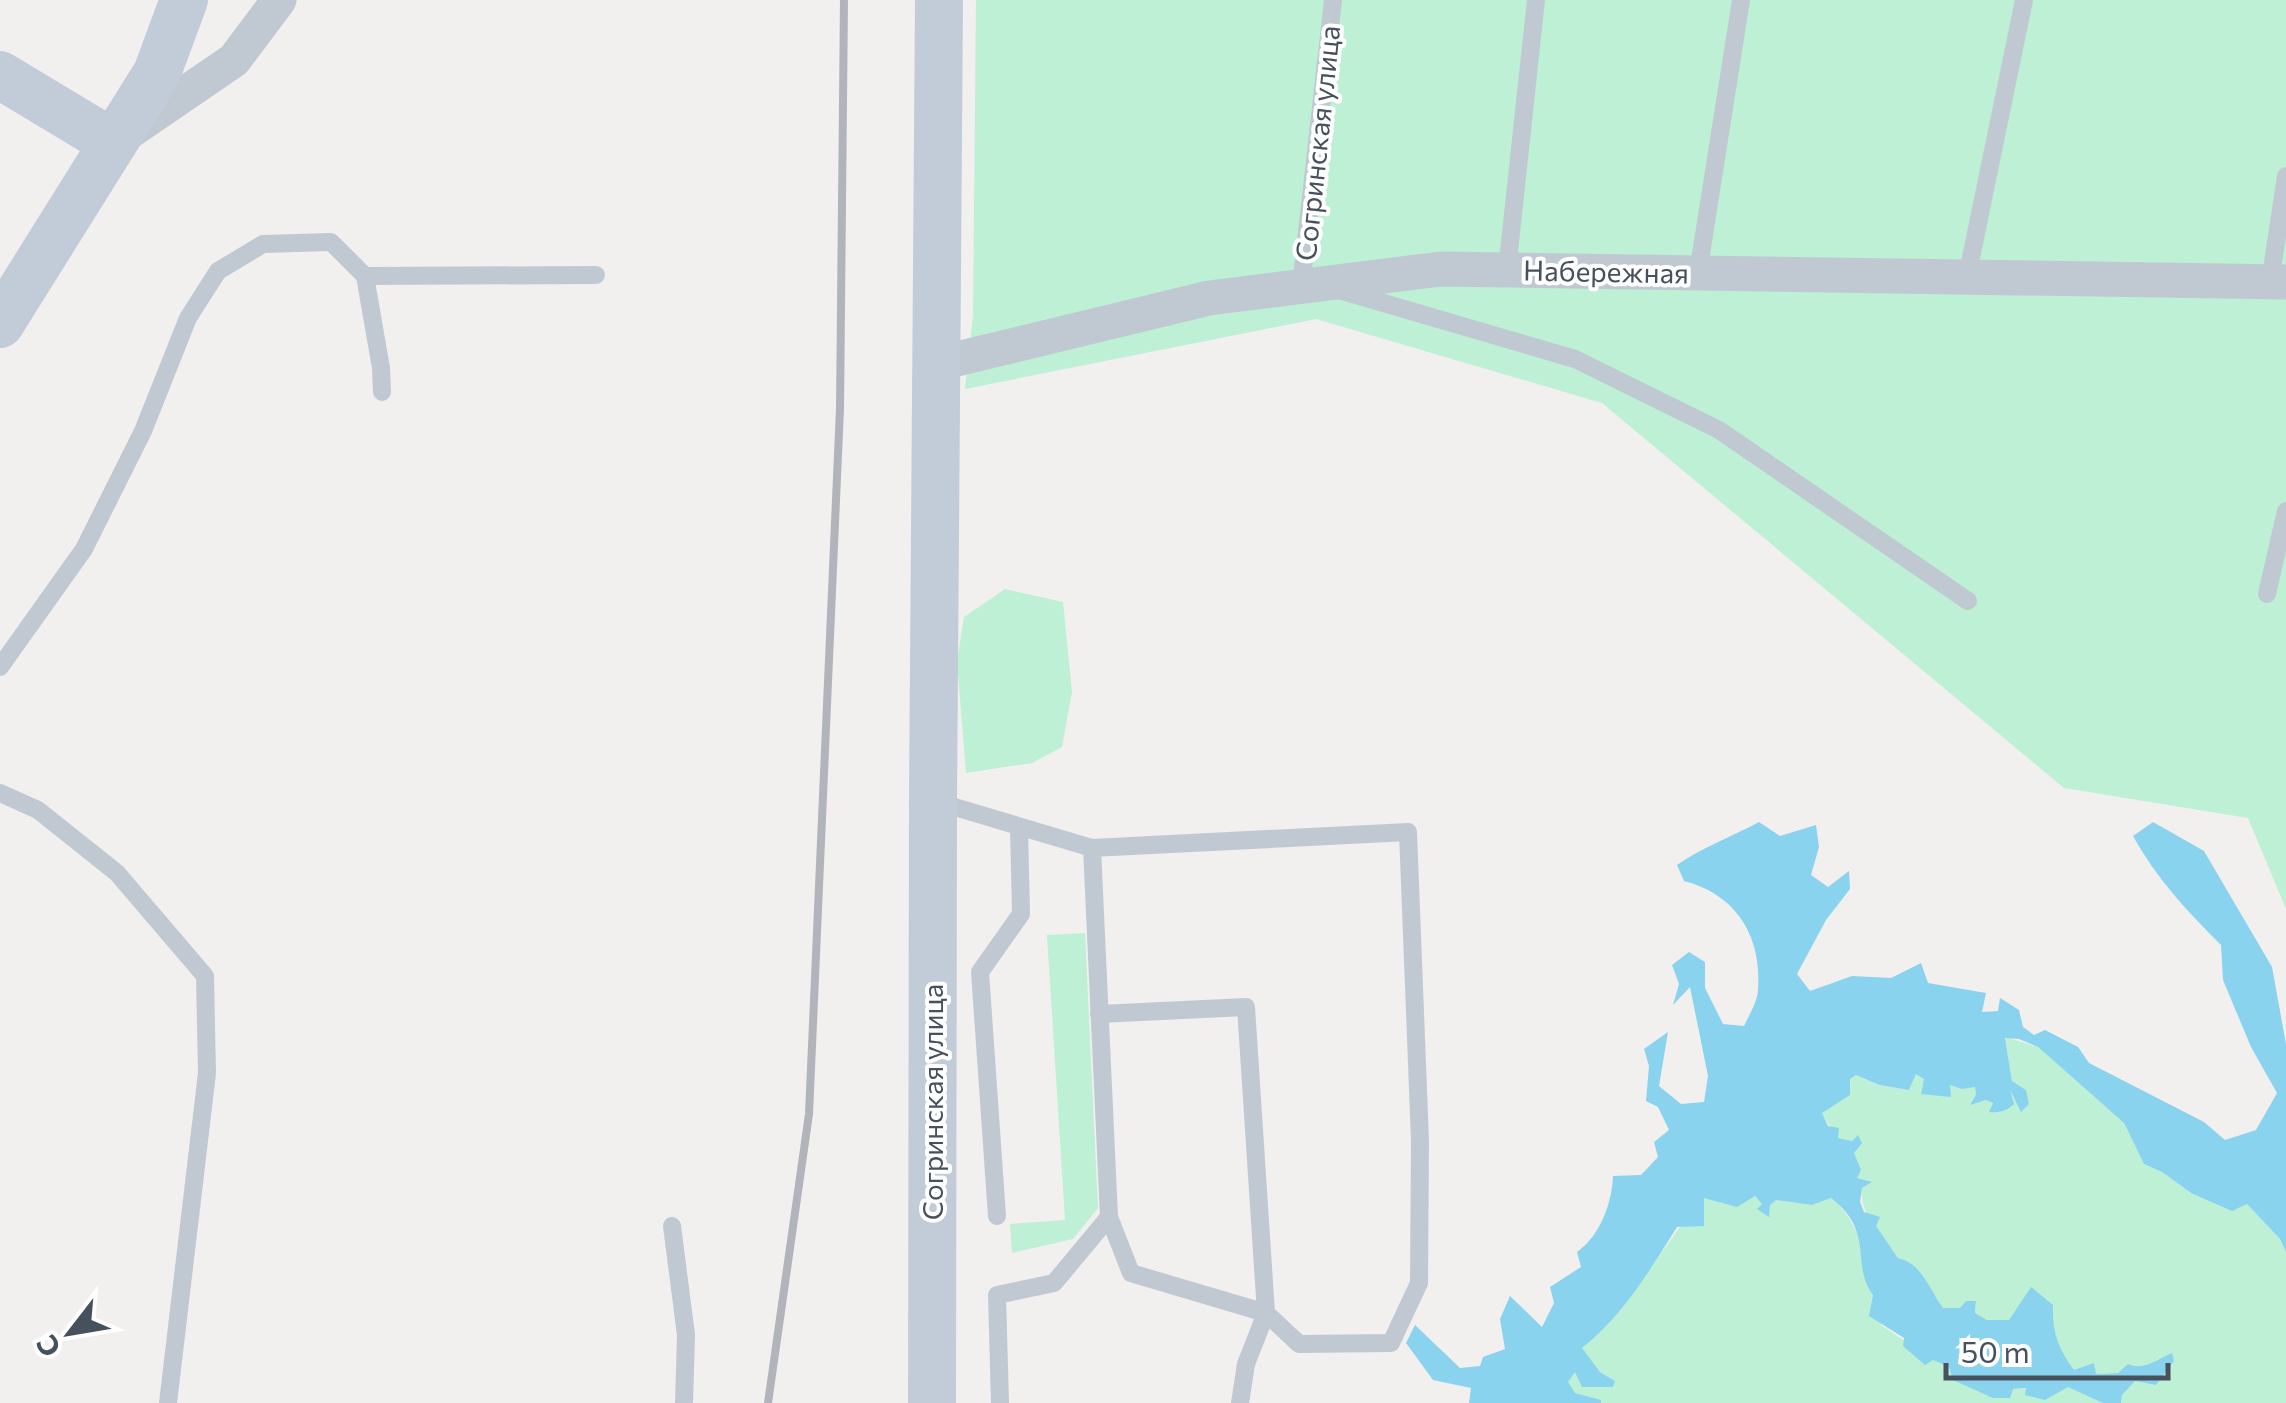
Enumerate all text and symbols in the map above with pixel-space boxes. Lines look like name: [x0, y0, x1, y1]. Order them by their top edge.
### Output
street label: Согринская улица: [1288, 24, 1346, 262]
street label: Набережная: [1523, 253, 1689, 289]
street label: Согринская улица: [915, 984, 949, 1220]
north arrow: [20, 1283, 120, 1383]
scale bar: [1946, 1318, 2168, 1380]
text: С: [28, 1329, 67, 1363]
text: 50 m: [1961, 1332, 2030, 1369]

